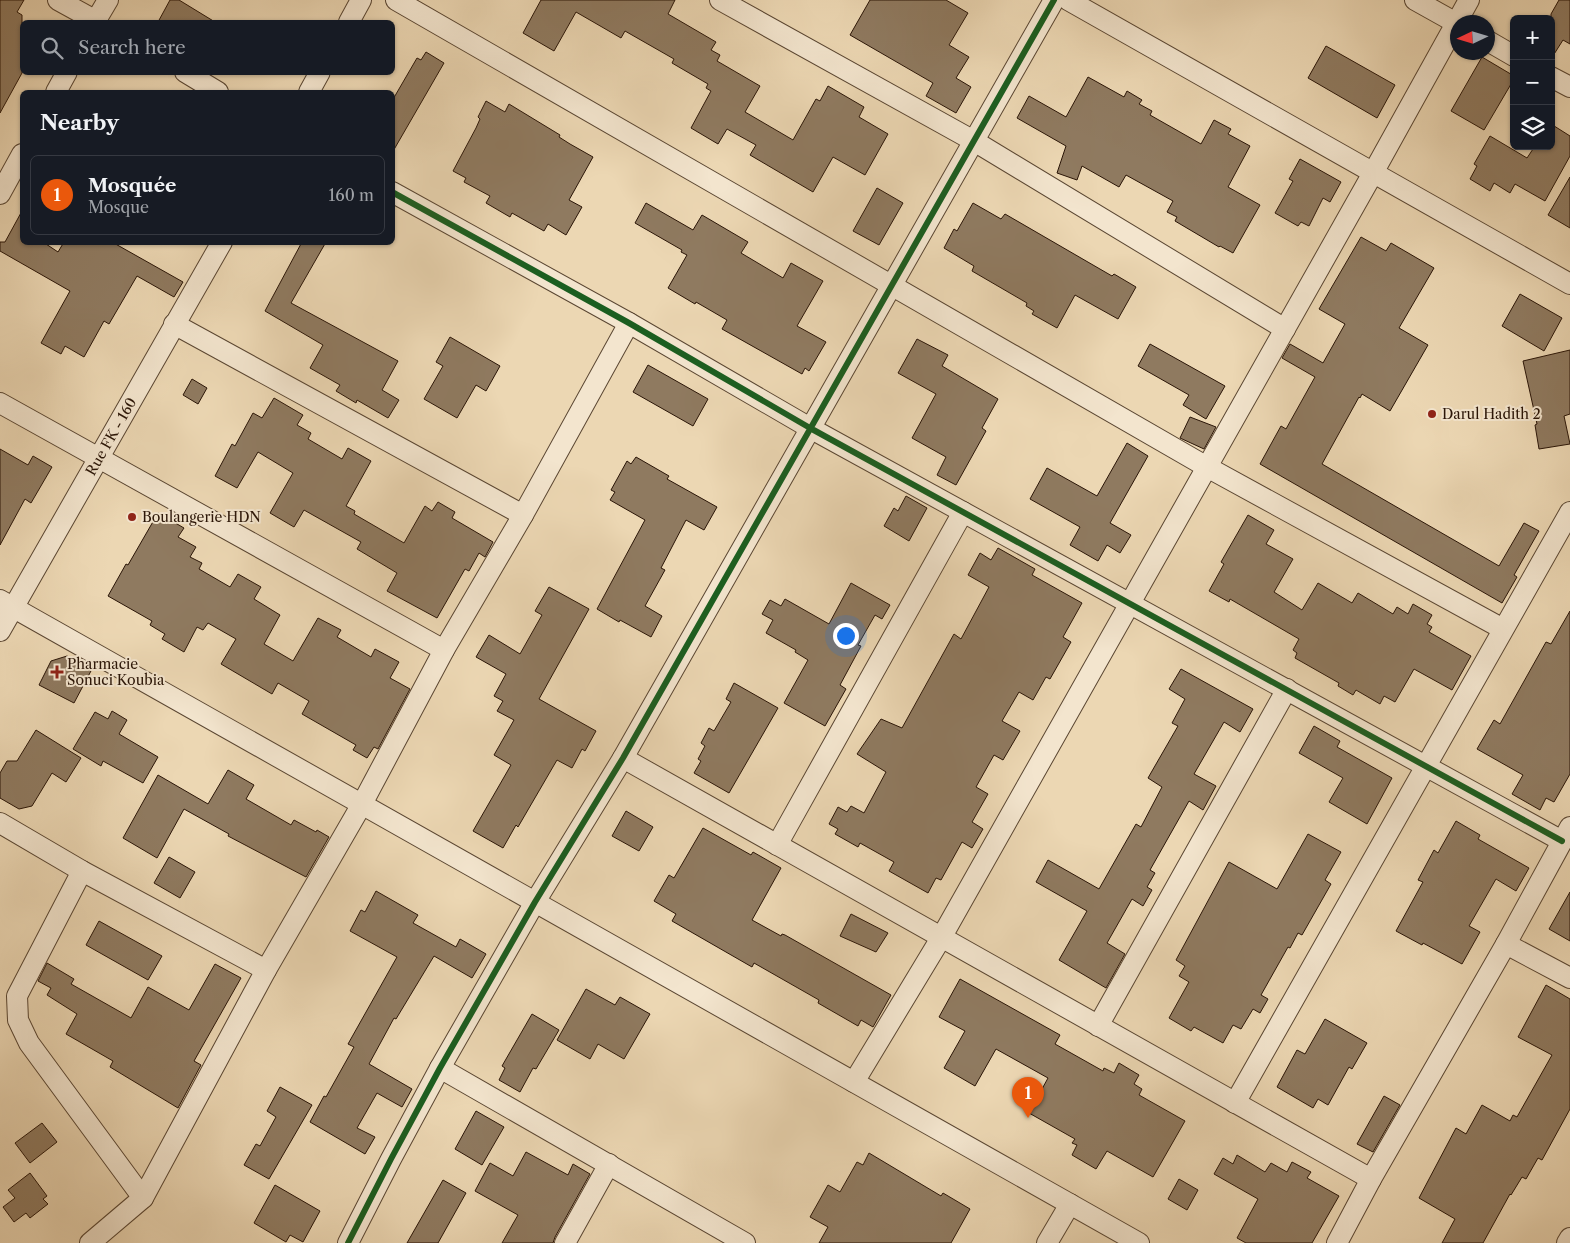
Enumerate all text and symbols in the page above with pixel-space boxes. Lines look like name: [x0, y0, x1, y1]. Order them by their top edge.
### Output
north arrow: [1450, 15, 1495, 60]
map controls: [1510, 15, 1555, 150]
button: +: [1510, 15, 1555, 60]
search box: [20, 20, 395, 75]
icon: search: [38, 34, 66, 62]
text: Search here: [78, 36, 186, 59]
button: −: [1510, 60, 1555, 105]
button: layers: [1510, 105, 1555, 150]
text: Nearby: [40, 110, 119, 135]
text: Mosquée: [88, 174, 176, 197]
text: 1: [53, 185, 61, 205]
text: 160 m: [329, 185, 374, 205]
text: Mosque: [88, 197, 149, 217]
street label: Rue FK - 160: [82, 394, 140, 479]
place label: Darul Hadith 2: [1442, 405, 1541, 423]
marker: Darul Hadith 2: [1426, 408, 1438, 420]
place label: Boulangerie HDN: [142, 508, 261, 526]
marker: Boulangerie HDN: [126, 511, 138, 523]
your location: [833, 623, 859, 649]
place label: Pharmacie Sonuci Koubia: [67, 655, 165, 689]
marker: Pharmacie Sonuci Koubia: [51, 666, 63, 678]
pin: 1: [1012, 1077, 1044, 1118]

